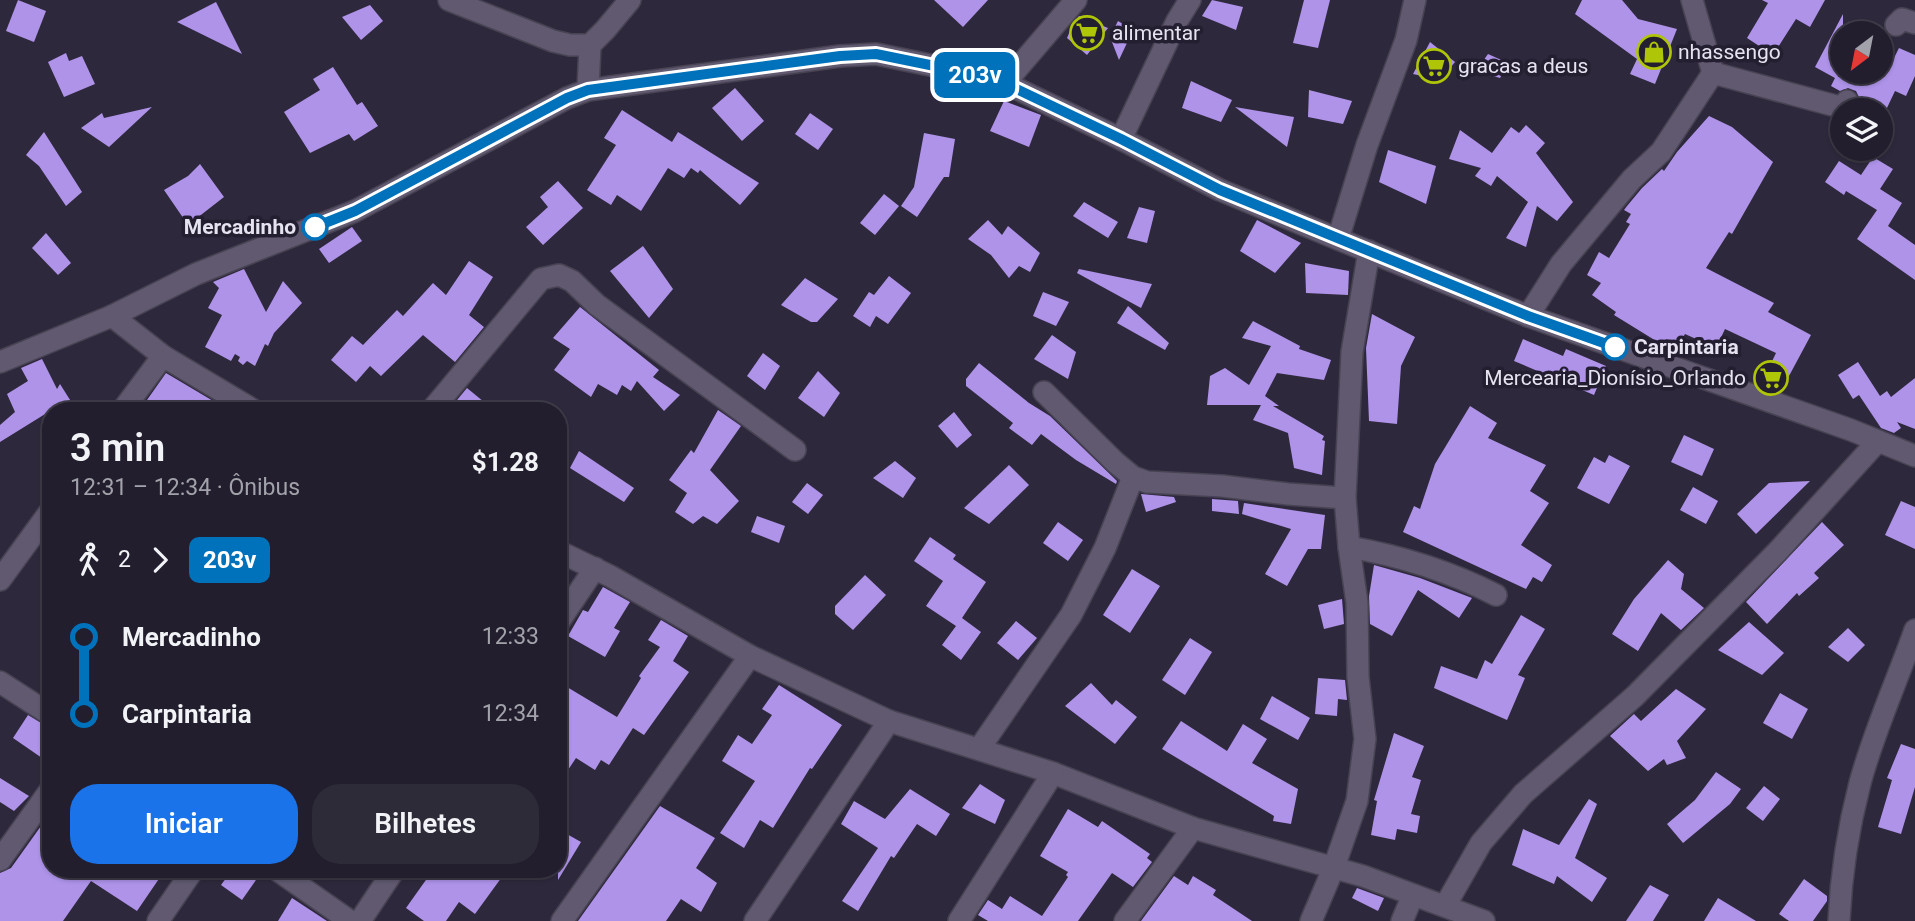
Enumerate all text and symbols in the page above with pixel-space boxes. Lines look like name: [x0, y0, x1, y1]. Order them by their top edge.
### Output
supermarket icon: alimentar: [1068, 14, 1106, 52]
place label: alimentar: [1112, 21, 1200, 45]
north arrow: [1830, 21, 1894, 84]
map controls: [1830, 21, 1893, 161]
shop icon: nhassengo: [1635, 33, 1673, 71]
place label: nhassengo: [1678, 40, 1781, 64]
supermarket icon: gracas a deus: [1415, 47, 1453, 85]
line badge: 203v: [926, 52, 1024, 98]
place label: gracas a deus: [1458, 54, 1588, 78]
text: 203v: [948, 61, 1002, 89]
button: layers: [1830, 98, 1893, 161]
marker: Mercadinho: [302, 214, 328, 240]
place label: Mercadinho: [184, 215, 296, 239]
marker: Carpintaria: [1602, 334, 1628, 360]
place label: Carpintaria: [1634, 335, 1739, 359]
supermarket icon: Mercearia_Dionísio_Orlando: [1752, 359, 1790, 397]
place label: Mercearia_Dionísio_Orlando: [1484, 366, 1746, 390]
text: 3 min: [70, 426, 165, 470]
text: $1.28: [472, 447, 539, 477]
text: 12:31 – 12:34 · Ônibus: [70, 474, 300, 501]
icon: walk: [70, 541, 108, 579]
icon: forward: [141, 541, 179, 579]
text: 2: [118, 546, 131, 573]
text: 203v: [203, 546, 256, 574]
text: Mercadinho: [122, 622, 261, 652]
text: 12:33: [482, 623, 539, 650]
text: Carpintaria: [122, 699, 252, 729]
text: 12:34: [482, 700, 539, 727]
button: Iniciar: [70, 784, 298, 864]
button: Bilhetes: [312, 784, 539, 864]

